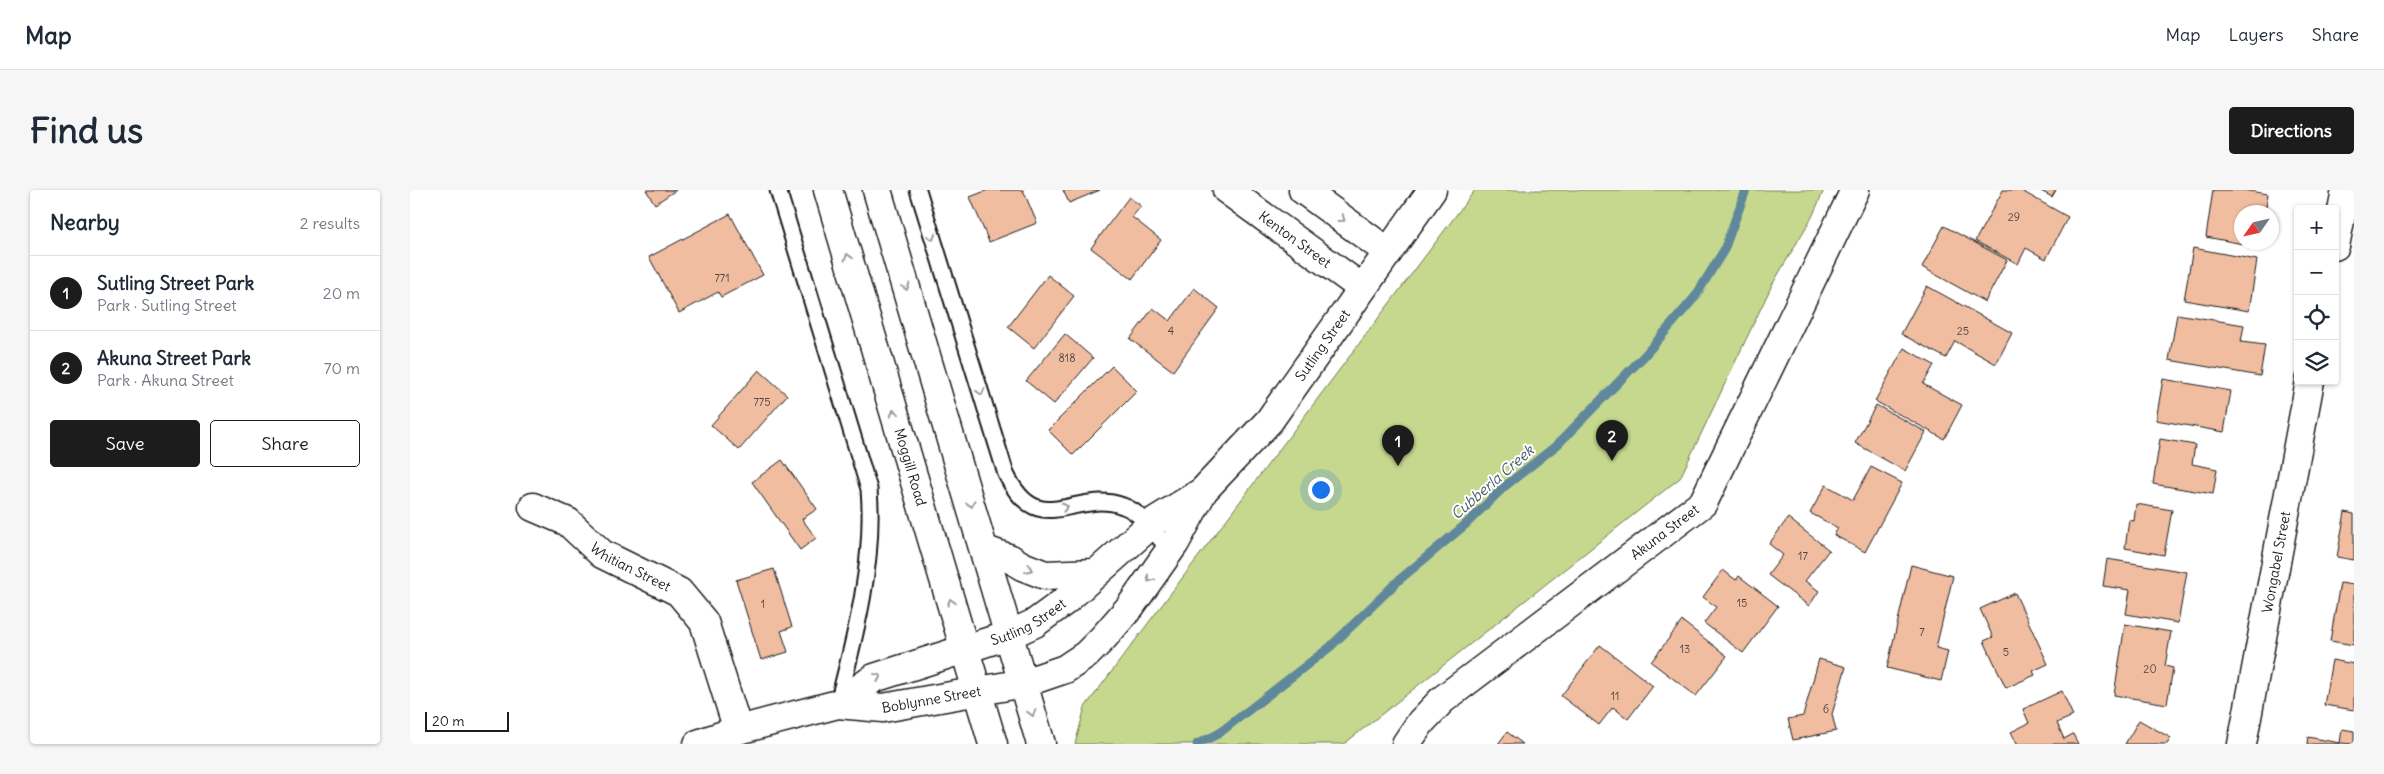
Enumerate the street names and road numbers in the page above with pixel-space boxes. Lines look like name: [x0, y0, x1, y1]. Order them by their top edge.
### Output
street label: Kenton Street: [1255, 207, 1335, 272]
street label: Sutling Street: [1291, 306, 1354, 385]
street label: Moggill Road: [890, 426, 931, 508]
street label: Akuna Street: [1627, 500, 1703, 564]
street label: Wongabel Street: [2258, 510, 2294, 615]
street label: Whitian Street: [586, 538, 674, 596]
street label: Sutling Street: [988, 594, 1070, 649]
street label: Boblynne Street: [880, 682, 983, 717]

